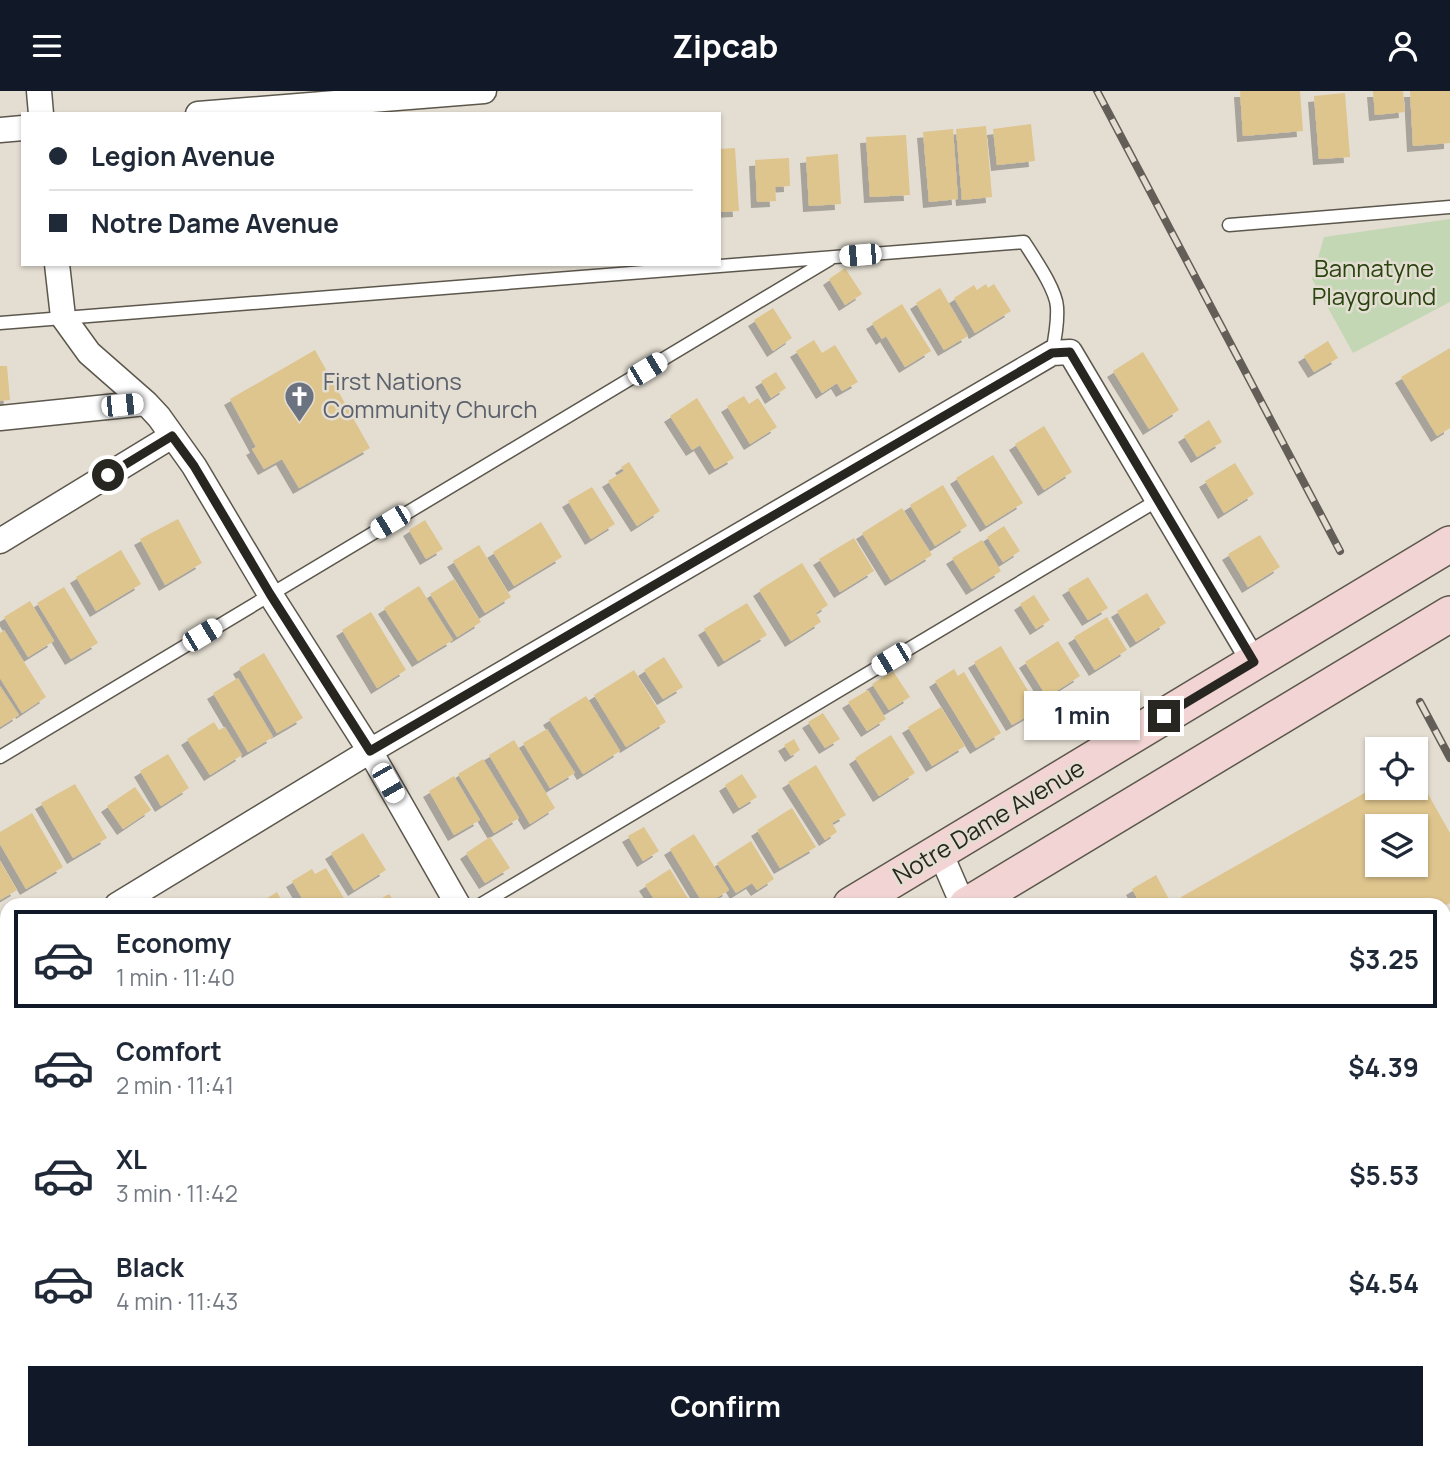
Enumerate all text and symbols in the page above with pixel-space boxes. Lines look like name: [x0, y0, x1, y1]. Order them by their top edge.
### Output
text: Zipcab: [672, 24, 778, 68]
icon: menu: [28, 27, 66, 65]
icon: person: [1384, 27, 1422, 65]
text: Legion Avenue: [91, 138, 275, 174]
text: Notre Dame Avenue: [91, 205, 339, 241]
car: [839, 243, 882, 267]
park label: Bannatyne Playground: [1312, 251, 1436, 312]
car: [624, 349, 671, 389]
place label: First Nations Community Church: [323, 364, 538, 425]
church icon: First Nations Community Church: [283, 379, 317, 423]
car: [101, 392, 144, 418]
route start: [92, 459, 124, 491]
car: [367, 502, 414, 542]
car: [179, 615, 226, 655]
car: [868, 639, 915, 679]
callout: 1 min: [1024, 691, 1140, 741]
text: 1 min: [1054, 699, 1110, 731]
route end: [1148, 700, 1180, 732]
map controls: [1365, 737, 1428, 877]
button: locate: [1365, 737, 1428, 800]
street label: Notre Dame Avenue: [886, 750, 1090, 891]
car: [369, 760, 408, 806]
button: layers: [1365, 814, 1428, 877]
text: Economy: [116, 925, 231, 961]
icon: car: [32, 928, 95, 991]
text: $3.25: [1349, 941, 1419, 977]
text: 1 min · 11:40: [116, 961, 235, 993]
text: Comfort: [116, 1033, 222, 1069]
icon: car: [32, 1036, 95, 1099]
text: $4.39: [1348, 1049, 1419, 1085]
text: 2 min · 11:41: [116, 1069, 234, 1101]
text: XL: [116, 1141, 147, 1177]
icon: car: [32, 1144, 95, 1207]
text: $5.53: [1349, 1157, 1419, 1193]
text: 3 min · 11:42: [116, 1177, 238, 1209]
text: Black: [116, 1249, 184, 1285]
icon: car: [32, 1252, 95, 1315]
text: $4.54: [1348, 1265, 1419, 1301]
text: 4 min · 11:43: [116, 1285, 238, 1317]
button: Confirm: [28, 1366, 1423, 1446]

